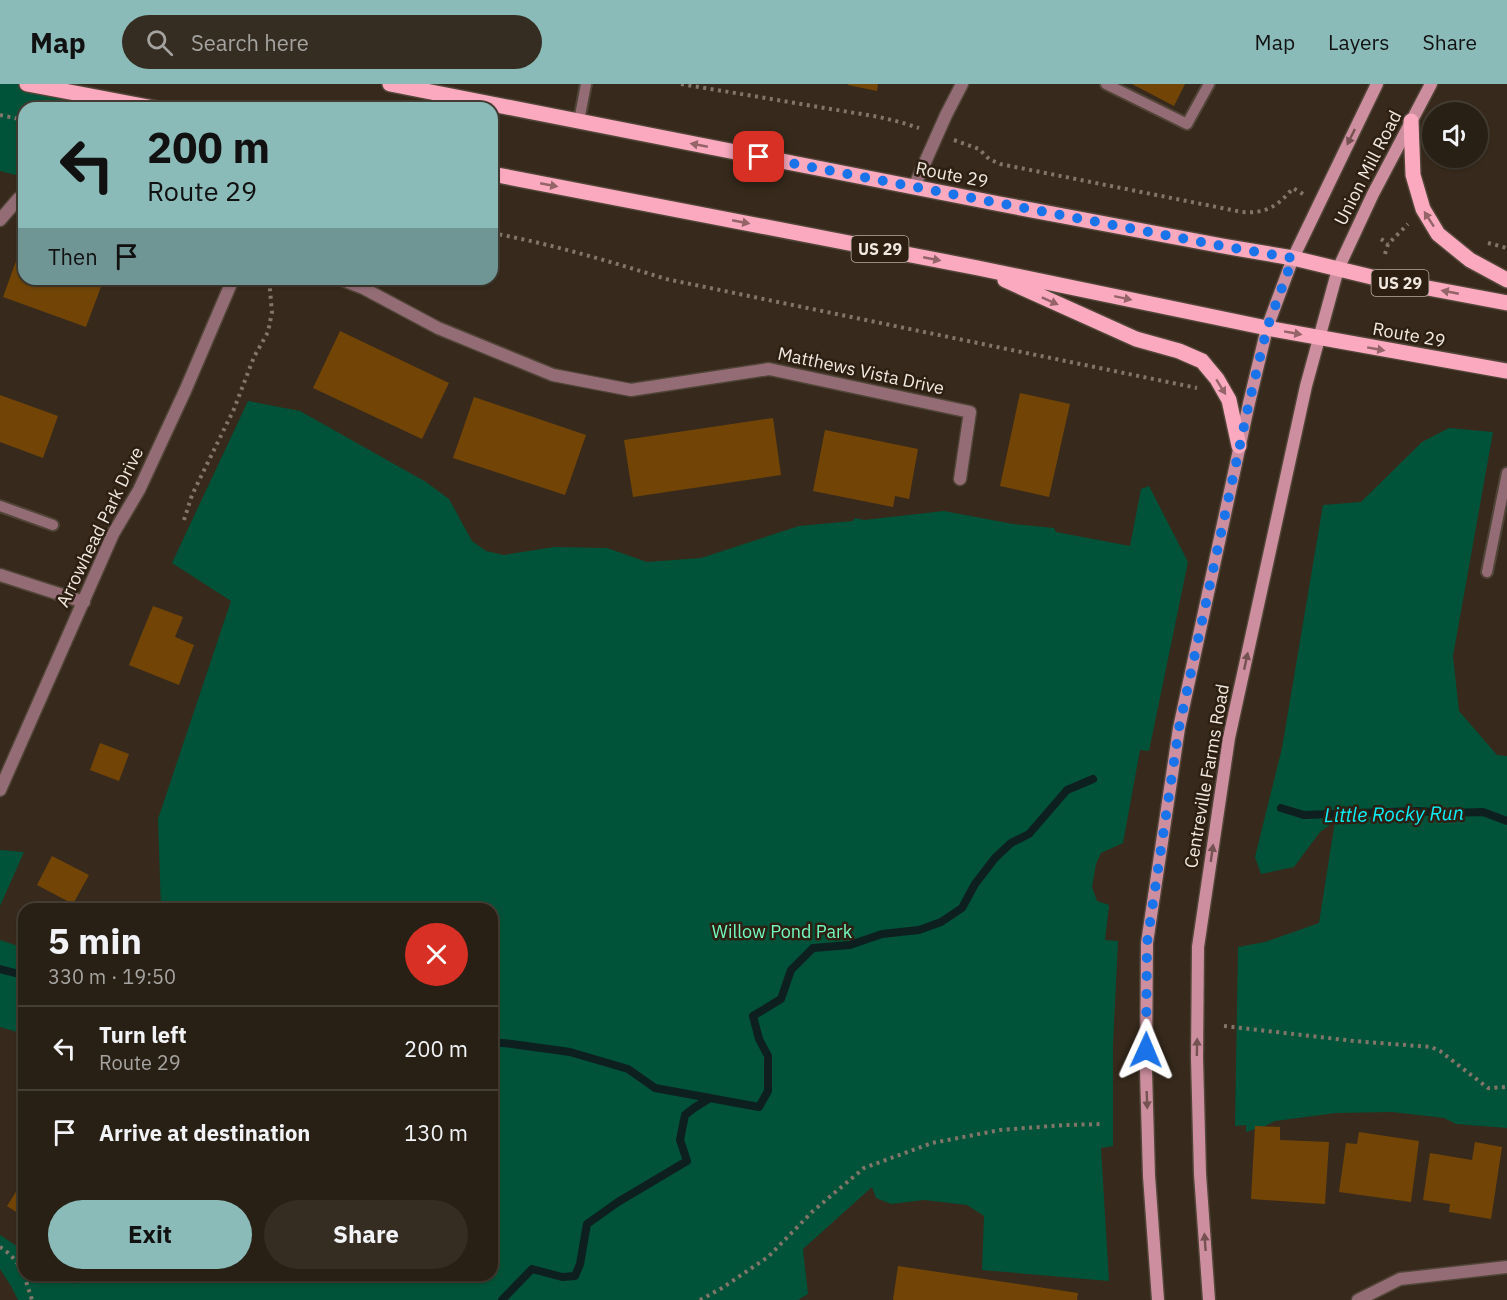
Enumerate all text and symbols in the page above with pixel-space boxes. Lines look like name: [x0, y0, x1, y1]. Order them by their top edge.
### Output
search box: [122, 15, 542, 69]
text: Map: [30, 24, 86, 61]
icon: search: [143, 26, 176, 59]
text: Search here: [191, 28, 309, 57]
text: Map: [1255, 28, 1295, 56]
text: Layers: [1328, 28, 1390, 56]
text: Share: [1423, 28, 1477, 56]
map controls: [1422, 102, 1488, 168]
button: sound: [1422, 102, 1488, 168]
street label: Union Mill Road: [1329, 106, 1406, 229]
text: 200 m: [147, 120, 270, 175]
icon: left: [48, 126, 126, 204]
one-way arrow: [1347, 128, 1356, 145]
pin: [733, 131, 784, 182]
one-way arrow: [690, 140, 709, 149]
icon: arrive: [742, 140, 775, 173]
street label: Route 29: [914, 156, 990, 193]
text: Route 29: [147, 173, 257, 208]
one-way arrow: [540, 181, 559, 190]
one-way arrow: [1424, 211, 1435, 227]
one-way arrow: [732, 218, 751, 227]
road number: US 29: [852, 236, 908, 262]
icon: arrive: [110, 240, 143, 273]
text: Then: [48, 242, 98, 271]
one-way arrow: [923, 255, 942, 264]
road number: US 29: [1372, 270, 1428, 296]
one-way arrow: [1440, 287, 1459, 296]
one-way arrow: [1114, 294, 1133, 303]
one-way arrow: [1042, 296, 1059, 305]
street label: Route 29: [1371, 317, 1447, 352]
one-way arrow: [1283, 329, 1302, 338]
street label: Matthews Vista Drive: [776, 342, 947, 399]
one-way arrow: [1367, 345, 1386, 354]
one-way arrow: [1215, 378, 1226, 395]
street label: Arrowhead Park Drive: [51, 443, 148, 611]
one-way arrow: [1242, 651, 1251, 670]
street label: Centreville Farms Road: [1179, 682, 1234, 870]
water label: Little Rocky Run: [1324, 799, 1464, 828]
one-way arrow: [1208, 843, 1217, 862]
text: 5 min: [48, 917, 142, 964]
park label: Willow Pond Park: [712, 920, 853, 943]
button: close: [405, 923, 468, 986]
text: 330 m · 19:50: [48, 963, 176, 990]
position arrow: [1114, 1018, 1178, 1082]
text: Turn left: [99, 1020, 187, 1049]
icon: left: [48, 1032, 81, 1065]
text: 200 m: [404, 1034, 468, 1063]
one-way arrow: [1192, 1037, 1202, 1056]
text: Route 29: [99, 1049, 181, 1076]
one-way arrow: [1142, 1090, 1151, 1109]
icon: arrive: [48, 1116, 81, 1149]
text: Arrive at destination: [99, 1118, 310, 1147]
text: 130 m: [404, 1118, 468, 1147]
button: Exit: [48, 1200, 252, 1269]
button: Share: [264, 1200, 468, 1269]
one-way arrow: [1200, 1232, 1210, 1251]

